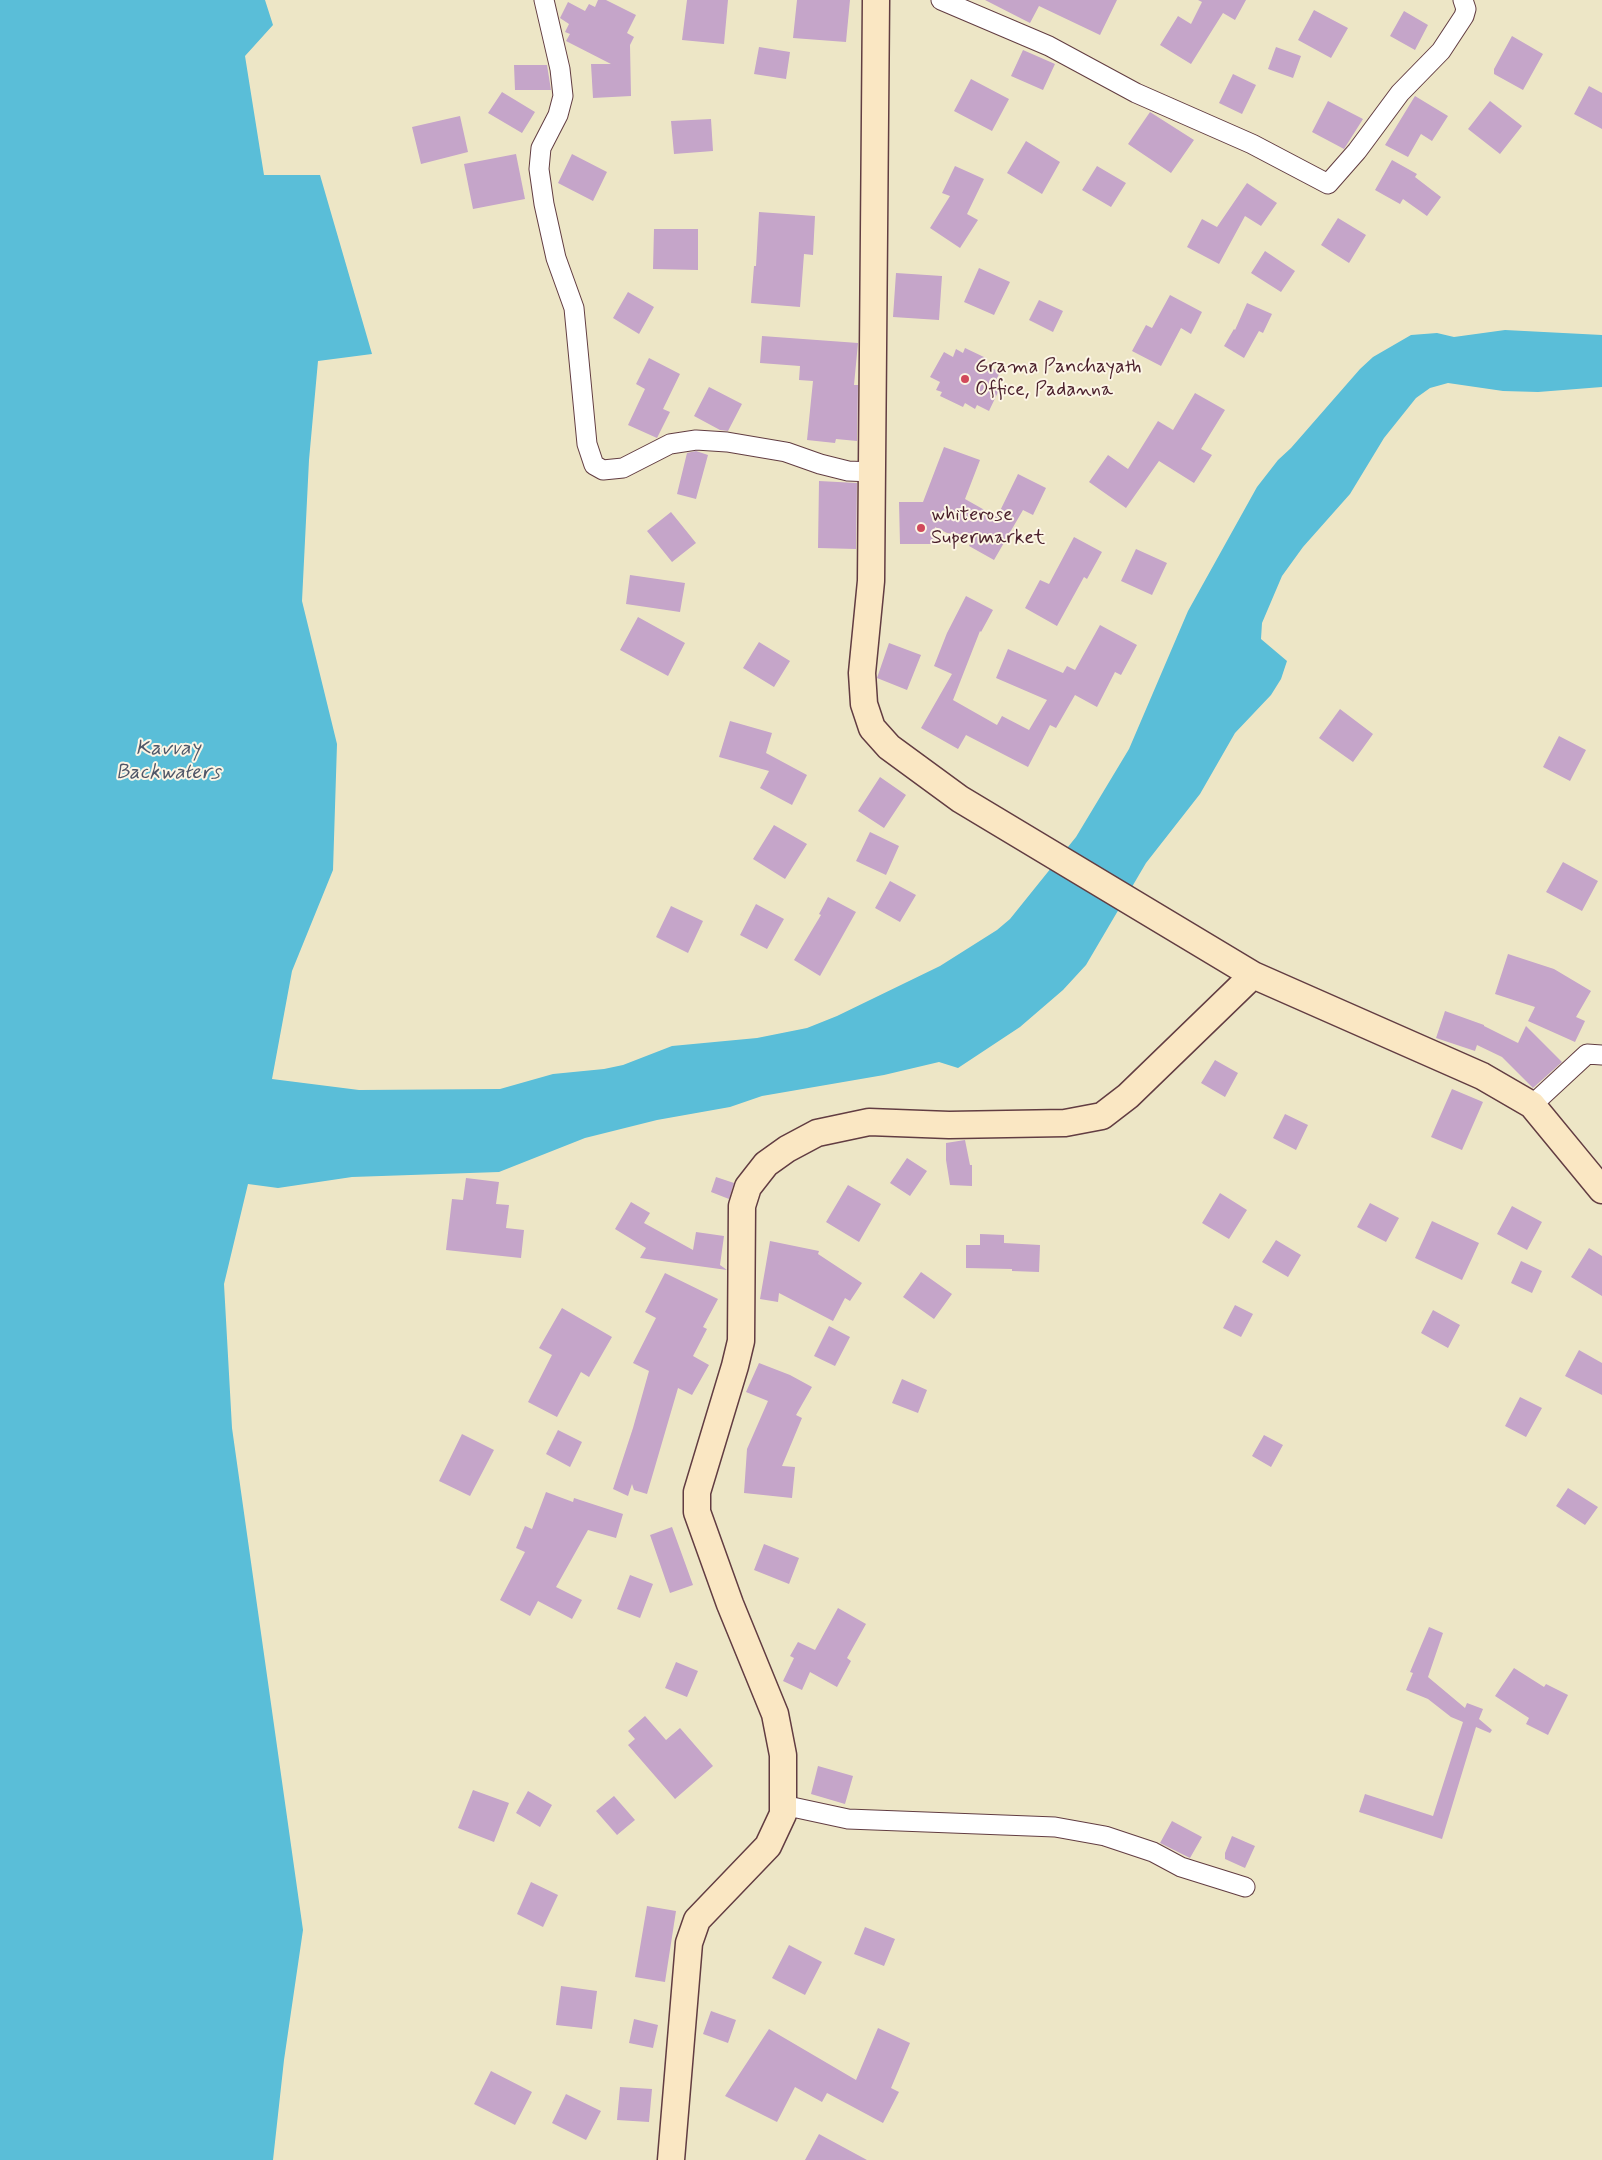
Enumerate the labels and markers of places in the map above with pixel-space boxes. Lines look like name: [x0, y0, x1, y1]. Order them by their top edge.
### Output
place label: Grama Panchayath Office, Padanna: [975, 356, 1142, 403]
marker: Grama Panchayath Office, Padanna: [959, 373, 971, 385]
place label: whiterose Supermarket: [931, 504, 1045, 551]
marker: whiterose Supermarket: [915, 522, 927, 534]

